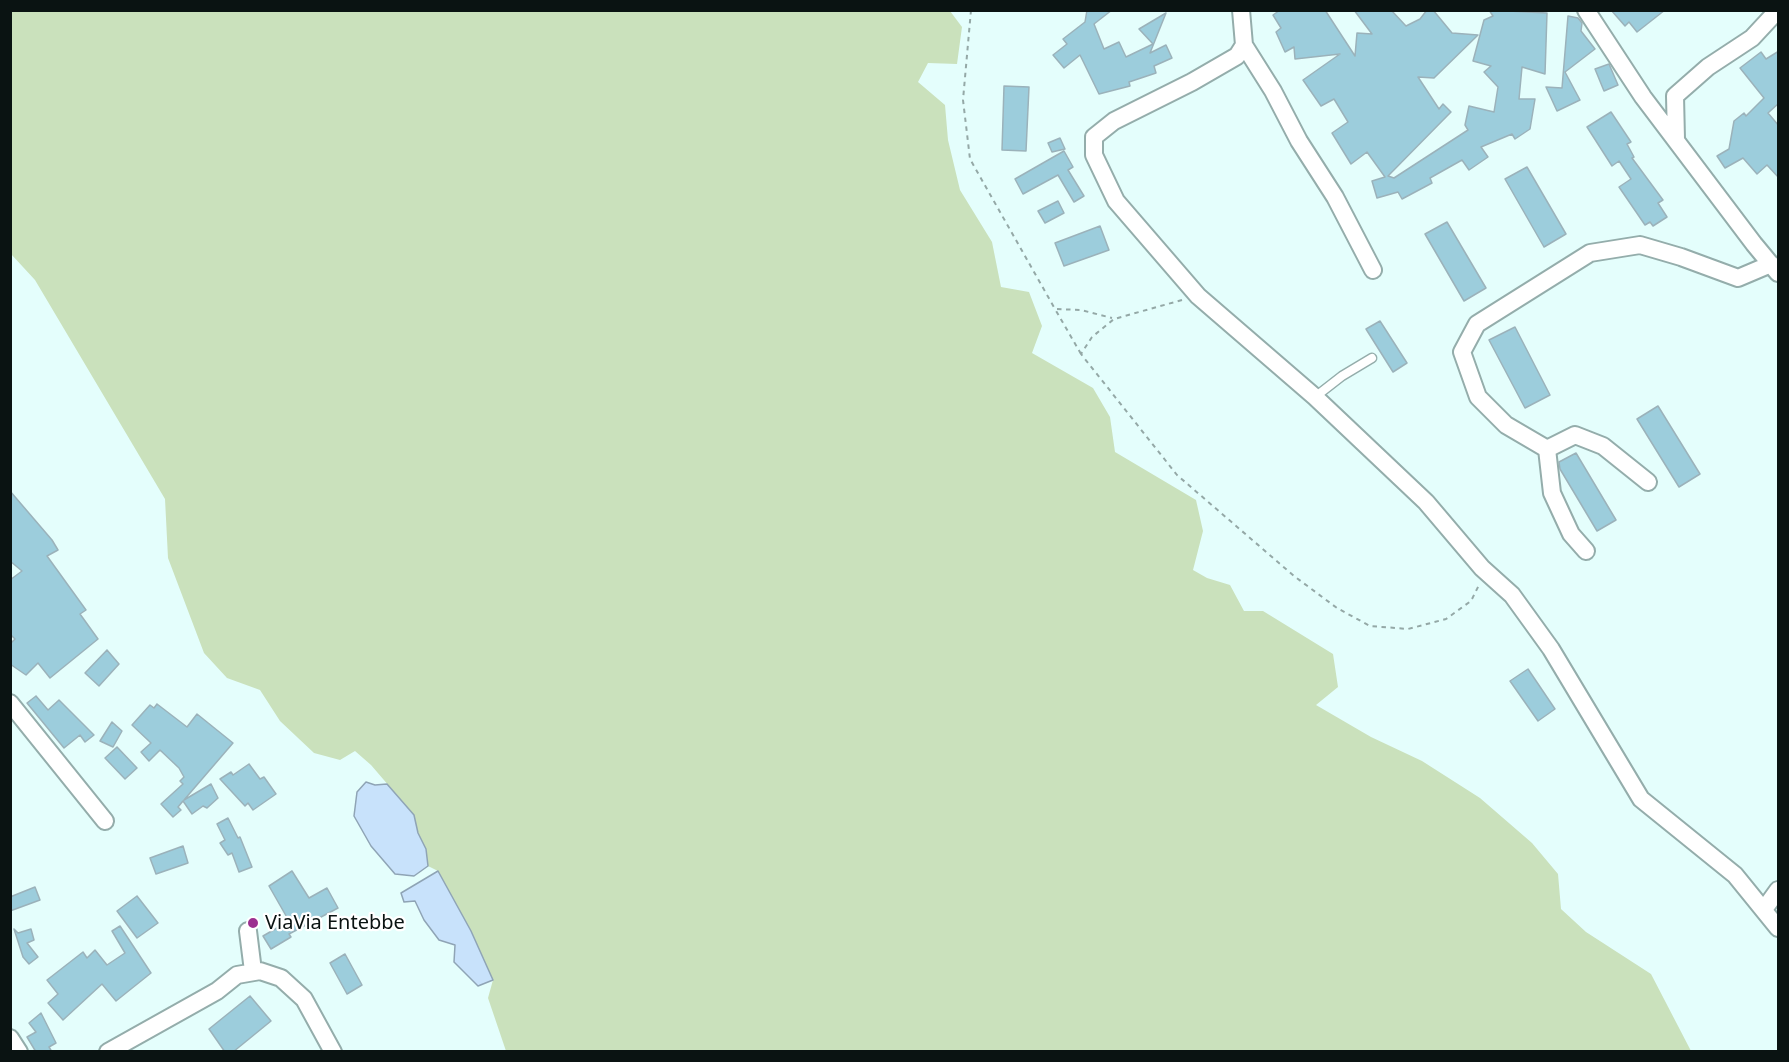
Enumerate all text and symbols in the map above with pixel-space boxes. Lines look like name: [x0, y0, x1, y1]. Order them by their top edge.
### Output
place label: ViaVia Entebbe: [265, 911, 405, 935]
marker: ViaVia Entebbe: [246, 916, 260, 930]

